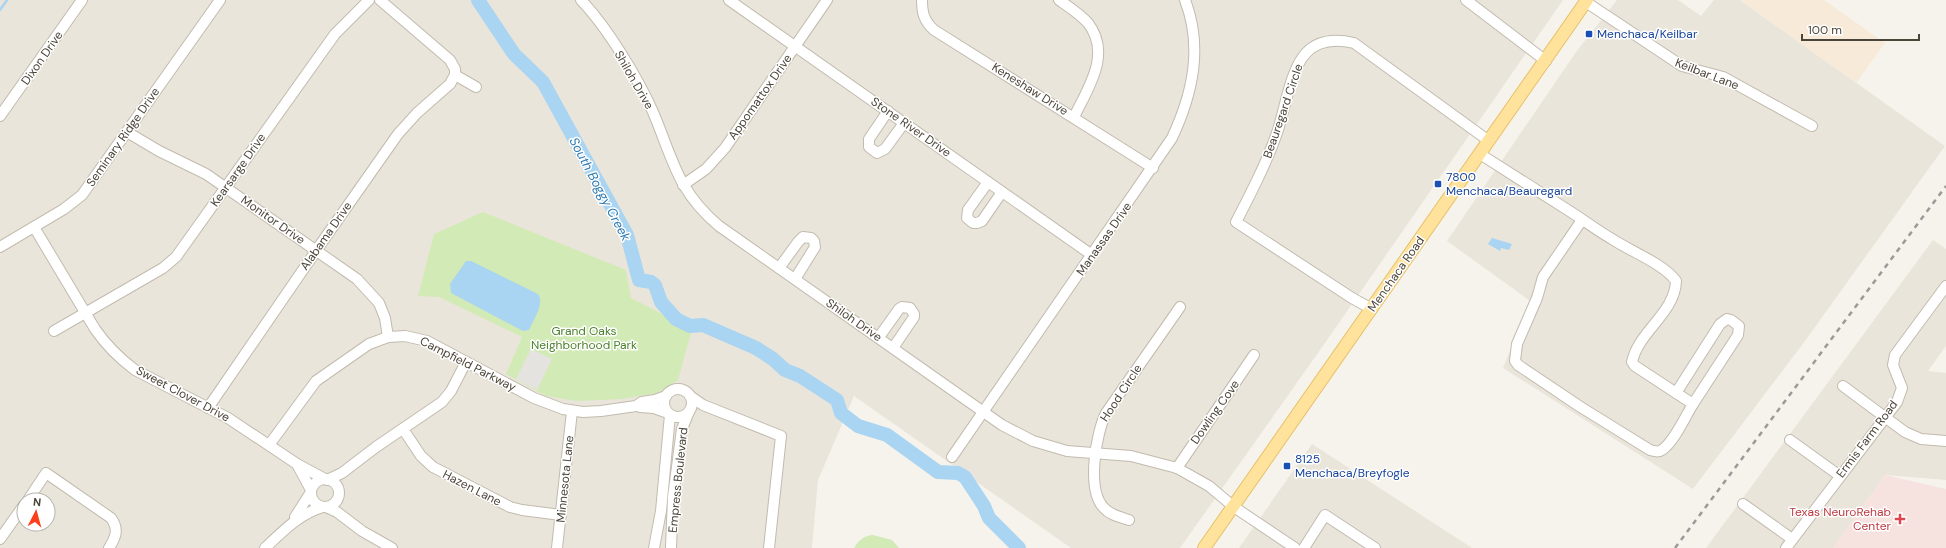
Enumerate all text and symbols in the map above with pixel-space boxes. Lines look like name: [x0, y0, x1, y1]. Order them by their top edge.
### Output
scale bar: [1802, 16, 1919, 42]
text: 100 m: [1808, 22, 1842, 38]
place label: Menchaca/Keilbar: [1597, 26, 1698, 42]
street label: Dixon Drive: [18, 28, 67, 88]
marker: Menchaca/Keilbar: [1584, 29, 1594, 39]
street label: Shiloh Drive: [611, 48, 657, 112]
street label: Appomattox Drive: [725, 51, 796, 143]
street label: Keilbar Lane: [1673, 54, 1741, 94]
street label: Keneshaw Drive: [989, 59, 1071, 119]
street label: Beauregard Circle: [1259, 62, 1307, 160]
street label: Seminary Ridge Drive: [83, 84, 163, 190]
street label: Stone River Drive: [868, 93, 954, 161]
street label: Kearsarge Drive: [207, 130, 269, 210]
water label: South Boggy Creek: [565, 134, 635, 244]
place label: 7800 Menchaca/Beauregard: [1446, 169, 1572, 199]
marker: 7800 Menchaca/Beauregard: [1433, 179, 1443, 189]
street label: Monitor Drive: [238, 192, 308, 248]
street label: Alabama Drive: [296, 198, 356, 273]
street label: Manassas Drive: [1073, 199, 1135, 279]
street label: Menchaca Road: [1364, 233, 1428, 315]
street label: Shiloh Drive: [823, 295, 885, 345]
park label: Grand Oaks Neighborhood Park: [531, 323, 637, 353]
street label: Campfield Parkway: [417, 333, 519, 395]
street label: Hood Circle: [1097, 361, 1146, 425]
street label: Sweet Clover Drive: [133, 362, 233, 426]
street label: Dowling Cove: [1187, 377, 1243, 447]
street label: Ermis Farm Road: [1833, 397, 1901, 481]
street label: Empress Boulevard: [665, 426, 691, 534]
street label: Minnesota Lane: [552, 435, 578, 523]
place label: 8125 Menchaca/Breyfogle: [1295, 451, 1410, 481]
marker: 8125 Menchaca/Breyfogle: [1282, 461, 1292, 471]
street label: Hazen Lane: [440, 466, 504, 510]
north arrow: [16, 492, 56, 532]
text: N: [32, 495, 42, 509]
place label: Texas NeuroRehab Center: [1789, 504, 1892, 534]
marker: Texas NeuroRehab Center: [1894, 513, 1906, 525]

